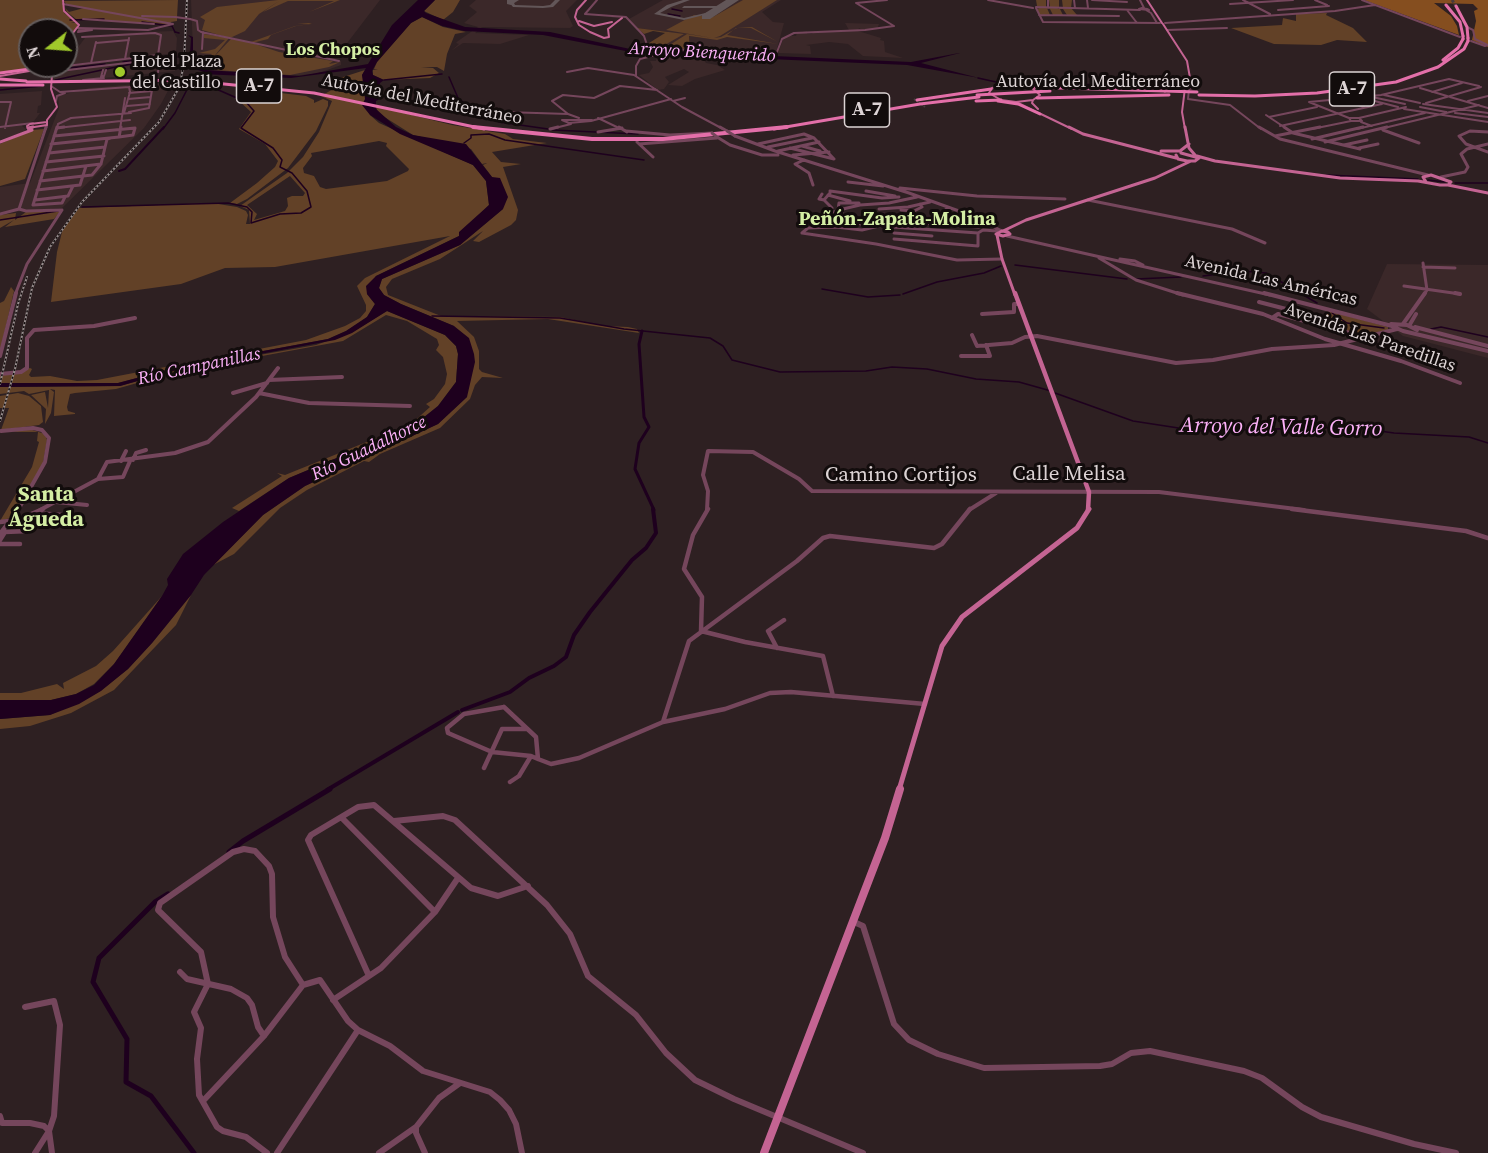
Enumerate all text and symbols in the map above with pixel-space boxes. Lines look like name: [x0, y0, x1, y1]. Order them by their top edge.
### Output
north arrow: [18, 18, 78, 78]
water label: Arroyo Bienquerido: [628, 38, 776, 68]
district label: Los Chopos: [286, 39, 380, 61]
text: N: [20, 44, 45, 61]
place label: Hotel Plaza del Castillo: [132, 51, 222, 94]
marker: Hotel Plaza del Castillo: [113, 65, 127, 79]
road number: A-7: [236, 69, 282, 103]
street label: Autovía del Mediterráneo: [320, 70, 524, 130]
street label: Autovía del Mediterráneo: [996, 71, 1200, 93]
road number: A-7: [1330, 72, 1374, 106]
road number: A-7: [844, 93, 890, 127]
district label: Peñón-Zapata-Molina: [798, 208, 996, 232]
street label: Avenida Las Américas: [1183, 251, 1359, 311]
street label: Avenida Las Paredillas: [1282, 299, 1458, 377]
water label: Río Campanillas: [136, 343, 262, 391]
water label: Río Guadalhorce: [308, 412, 430, 486]
water label: Arroyo del Valle Gorro: [1179, 413, 1383, 443]
street label: Calle Melisa: [1012, 462, 1126, 488]
street label: Camino Cortijos: [825, 463, 977, 489]
district label: Santa Águeda: [8, 482, 84, 534]

